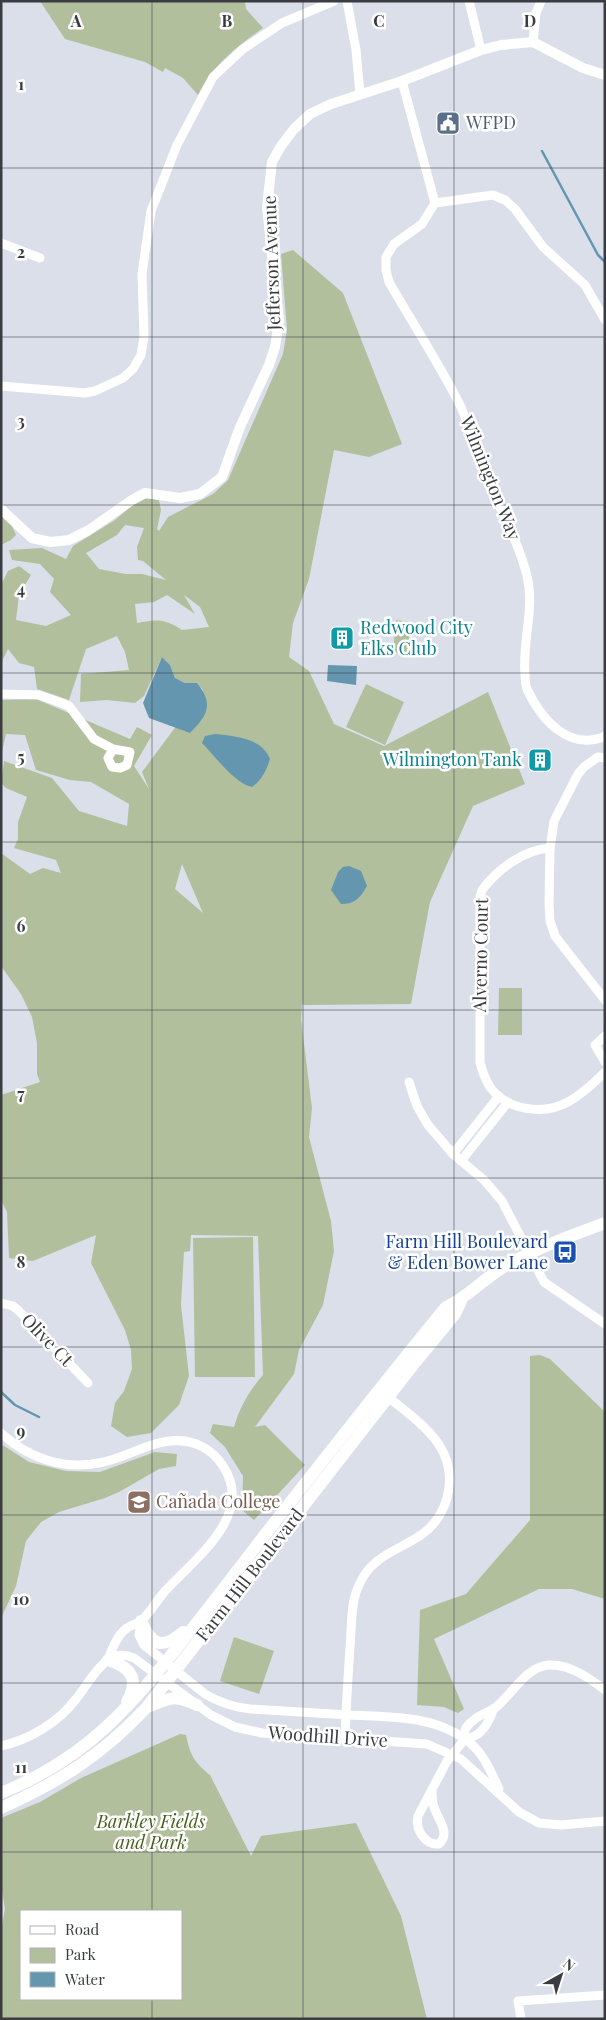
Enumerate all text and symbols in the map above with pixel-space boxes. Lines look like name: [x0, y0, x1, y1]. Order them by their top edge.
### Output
text: A: [70, 10, 82, 31]
text: B: [222, 10, 233, 31]
text: C: [373, 10, 385, 31]
text: D: [524, 10, 536, 31]
text: 1: [18, 73, 24, 94]
public building icon: WFPD: [435, 110, 461, 136]
place label: WFPD: [465, 110, 516, 134]
street label: Jefferson Avenue: [257, 195, 285, 332]
text: 2: [17, 241, 25, 262]
text: 3: [17, 410, 25, 431]
street label: Wilmington Way: [455, 411, 527, 543]
text: 4: [17, 578, 25, 599]
place label: Redwood City Elks Club: [360, 615, 473, 660]
building icon: Redwood City Elks Club: [329, 625, 355, 651]
text: 5: [17, 746, 25, 767]
place label: Wilmington Tank: [382, 747, 522, 771]
building icon: Wilmington Tank: [527, 747, 553, 773]
street label: Alverno Court: [467, 897, 493, 1013]
text: 6: [17, 915, 26, 936]
text: 7: [17, 1083, 25, 1104]
place label: Farm Hill Boulevard & Eden Bower Lane: [386, 1229, 549, 1274]
bus stop icon: Farm Hill Boulevard & Eden Bower Lane: [552, 1239, 578, 1265]
text: 8: [17, 1251, 26, 1272]
street label: Olive Ct: [17, 1308, 79, 1371]
text: 9: [17, 1420, 26, 1441]
school or university icon: Cañada College: [126, 1489, 152, 1515]
place label: Cañada College: [156, 1489, 280, 1513]
street label: Farm Hill Boulevard: [190, 1503, 309, 1646]
text: 10: [13, 1588, 29, 1609]
street label: Woodhill Drive: [266, 1720, 389, 1752]
text: 11: [15, 1756, 27, 1777]
park label: Barkley Fields and Park: [96, 1809, 205, 1854]
legend: [20, 1910, 182, 2000]
text: Road: [65, 1919, 99, 1939]
text: Park: [65, 1944, 97, 1964]
north arrow: [536, 1950, 586, 2000]
text: N: [560, 1954, 579, 1975]
text: Water: [64, 1969, 105, 1989]

